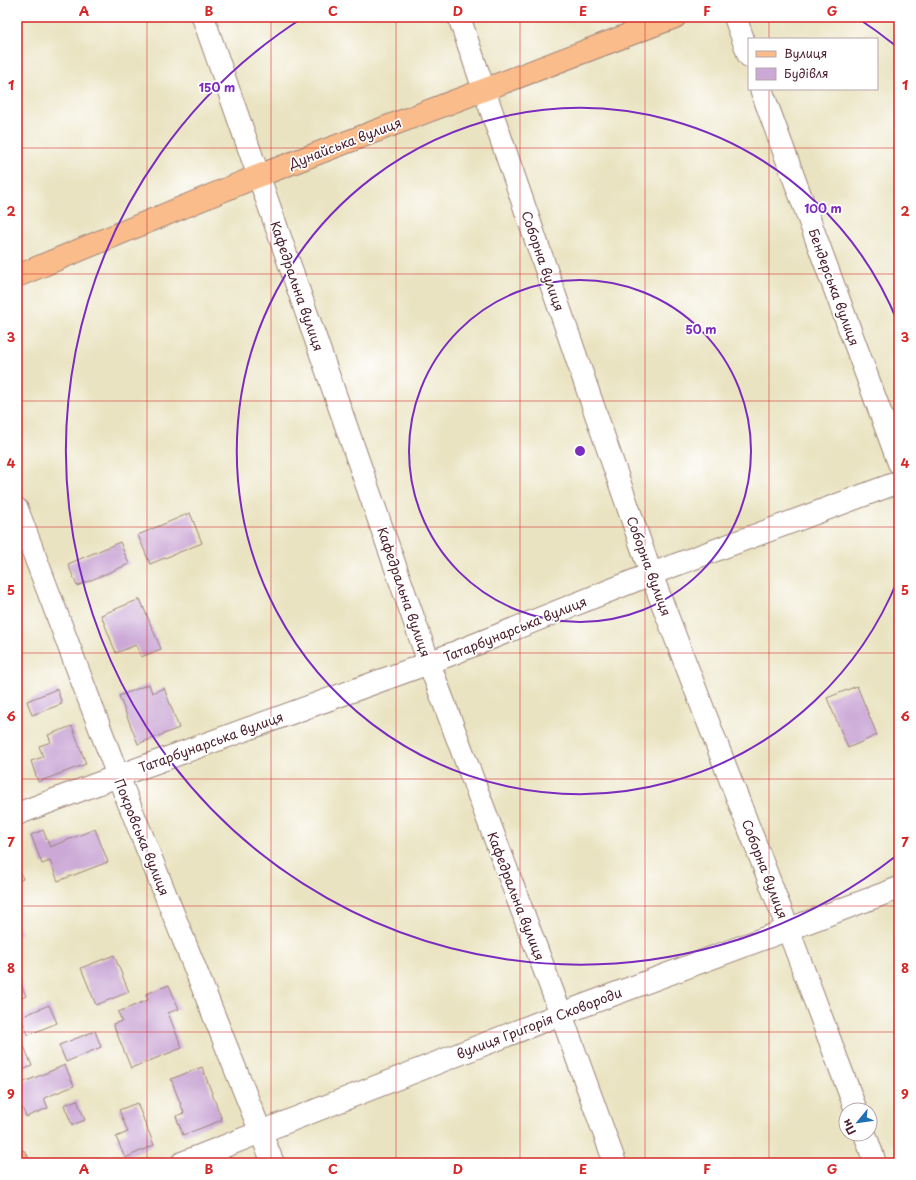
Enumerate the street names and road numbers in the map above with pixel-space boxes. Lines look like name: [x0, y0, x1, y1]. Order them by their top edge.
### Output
street label: Дунайська вулиця: [285, 112, 404, 173]
street label: Соборна вулиця: [517, 208, 570, 314]
street label: Кафедральна вулиця: [266, 218, 329, 353]
street label: Бендерська вулиця: [804, 225, 865, 348]
street label: Соборна вулиця: [623, 513, 676, 618]
street label: Кафедральна вулиця: [373, 524, 436, 659]
street label: Татарбунарська вулиця: [440, 591, 589, 666]
street label: Татарбунарська вулиця: [136, 706, 286, 777]
street label: Покровська вулиця: [110, 775, 175, 898]
street label: Соборна вулиця: [738, 816, 793, 921]
street label: Кафедральна вулиця: [483, 829, 550, 963]
street label: вулиця Григорія Сковороди: [453, 982, 624, 1063]

